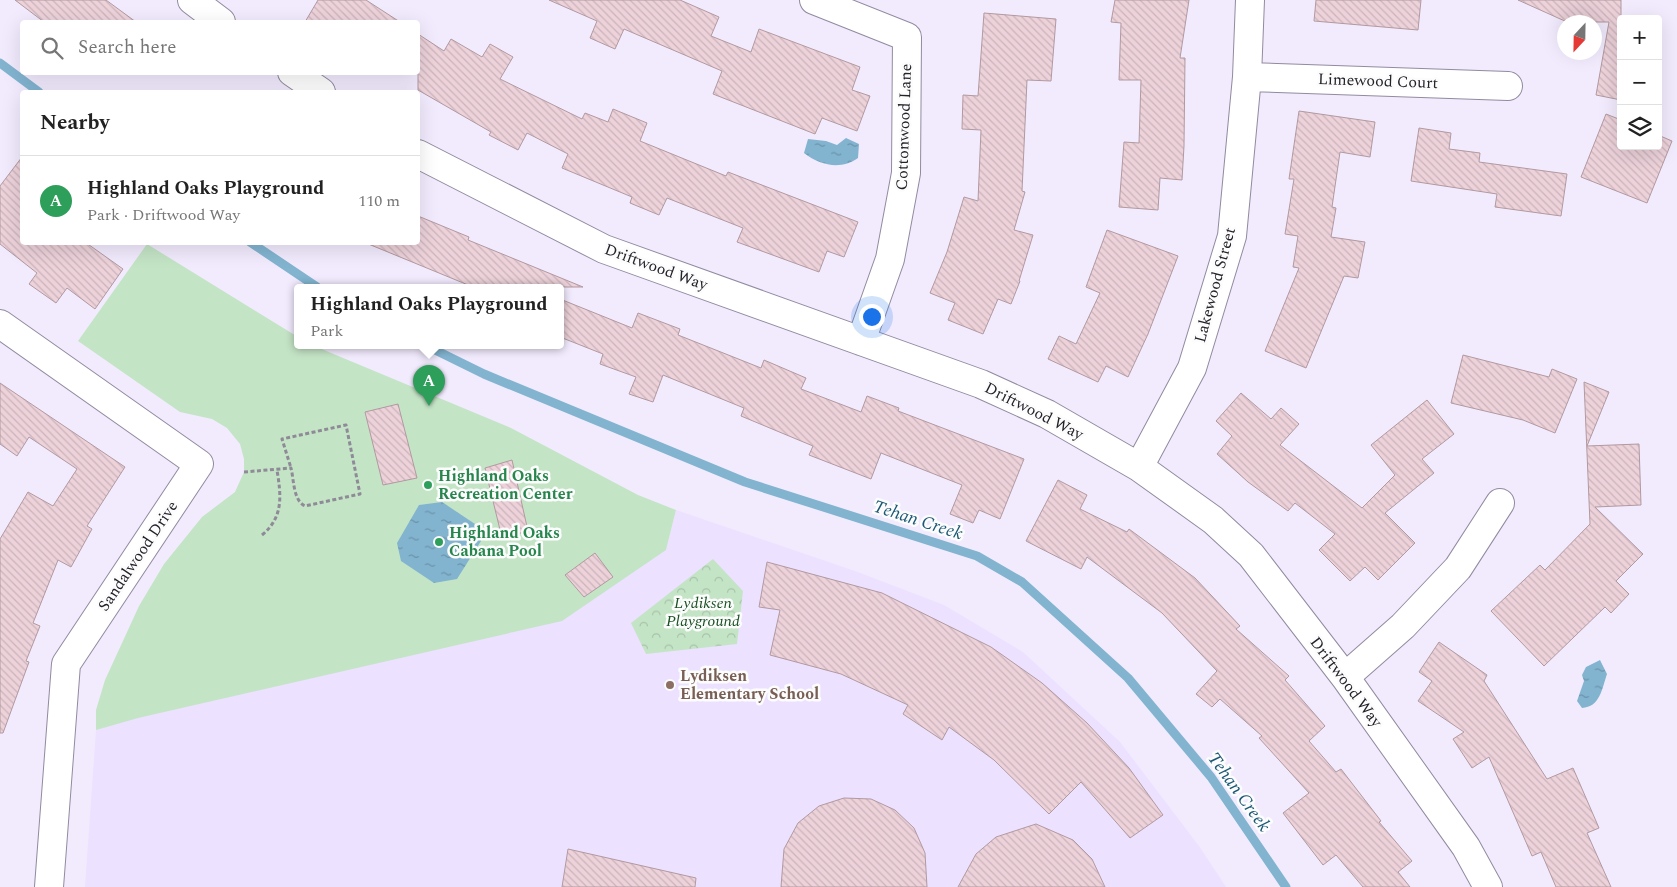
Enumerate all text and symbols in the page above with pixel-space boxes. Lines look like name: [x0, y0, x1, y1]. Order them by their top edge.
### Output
north arrow: [1557, 15, 1602, 60]
map controls: [1617, 15, 1662, 150]
button: +: [1617, 15, 1662, 60]
search box: [20, 20, 420, 75]
text: Search here: [78, 33, 177, 62]
icon: search: [38, 34, 66, 62]
button: −: [1617, 60, 1662, 105]
street label: Cottonwood Lane: [890, 63, 918, 191]
street label: Limewood Court: [1317, 67, 1439, 95]
button: layers: [1617, 105, 1662, 150]
text: Nearby: [40, 107, 110, 139]
text: Highland Oaks Playground: [87, 174, 324, 203]
text: A: [50, 189, 62, 213]
text: 110 m: [358, 189, 400, 213]
text: Park · Driftwood Way: [87, 203, 240, 227]
street label: Lakewood Street: [1188, 224, 1242, 345]
street label: Driftwood Way: [601, 237, 712, 297]
popup: [294, 284, 564, 349]
text: Highland Oaks Playground: [310, 290, 548, 319]
your location: [859, 304, 885, 330]
text: Park: [310, 319, 343, 343]
pin: A: [413, 365, 445, 406]
street label: Driftwood Way: [980, 376, 1089, 447]
place label: Highland Oaks Recreation Center: [438, 464, 573, 506]
marker: Highland Oaks Recreation Center: [422, 479, 434, 491]
water label: Tehan Creek: [870, 493, 967, 547]
street label: Sandalwood Drive: [92, 496, 184, 616]
place label: Highland Oaks Cabana Pool: [449, 521, 560, 563]
marker: Highland Oaks Cabana Pool: [433, 536, 445, 548]
park label: Lydiksen Playground: [666, 591, 740, 633]
street label: Driftwood Way: [1304, 632, 1389, 733]
place label: Lydiksen Elementary School: [680, 664, 819, 706]
marker: Lydiksen Elementary School: [664, 679, 676, 691]
water label: Tehan Creek: [1201, 747, 1278, 838]

